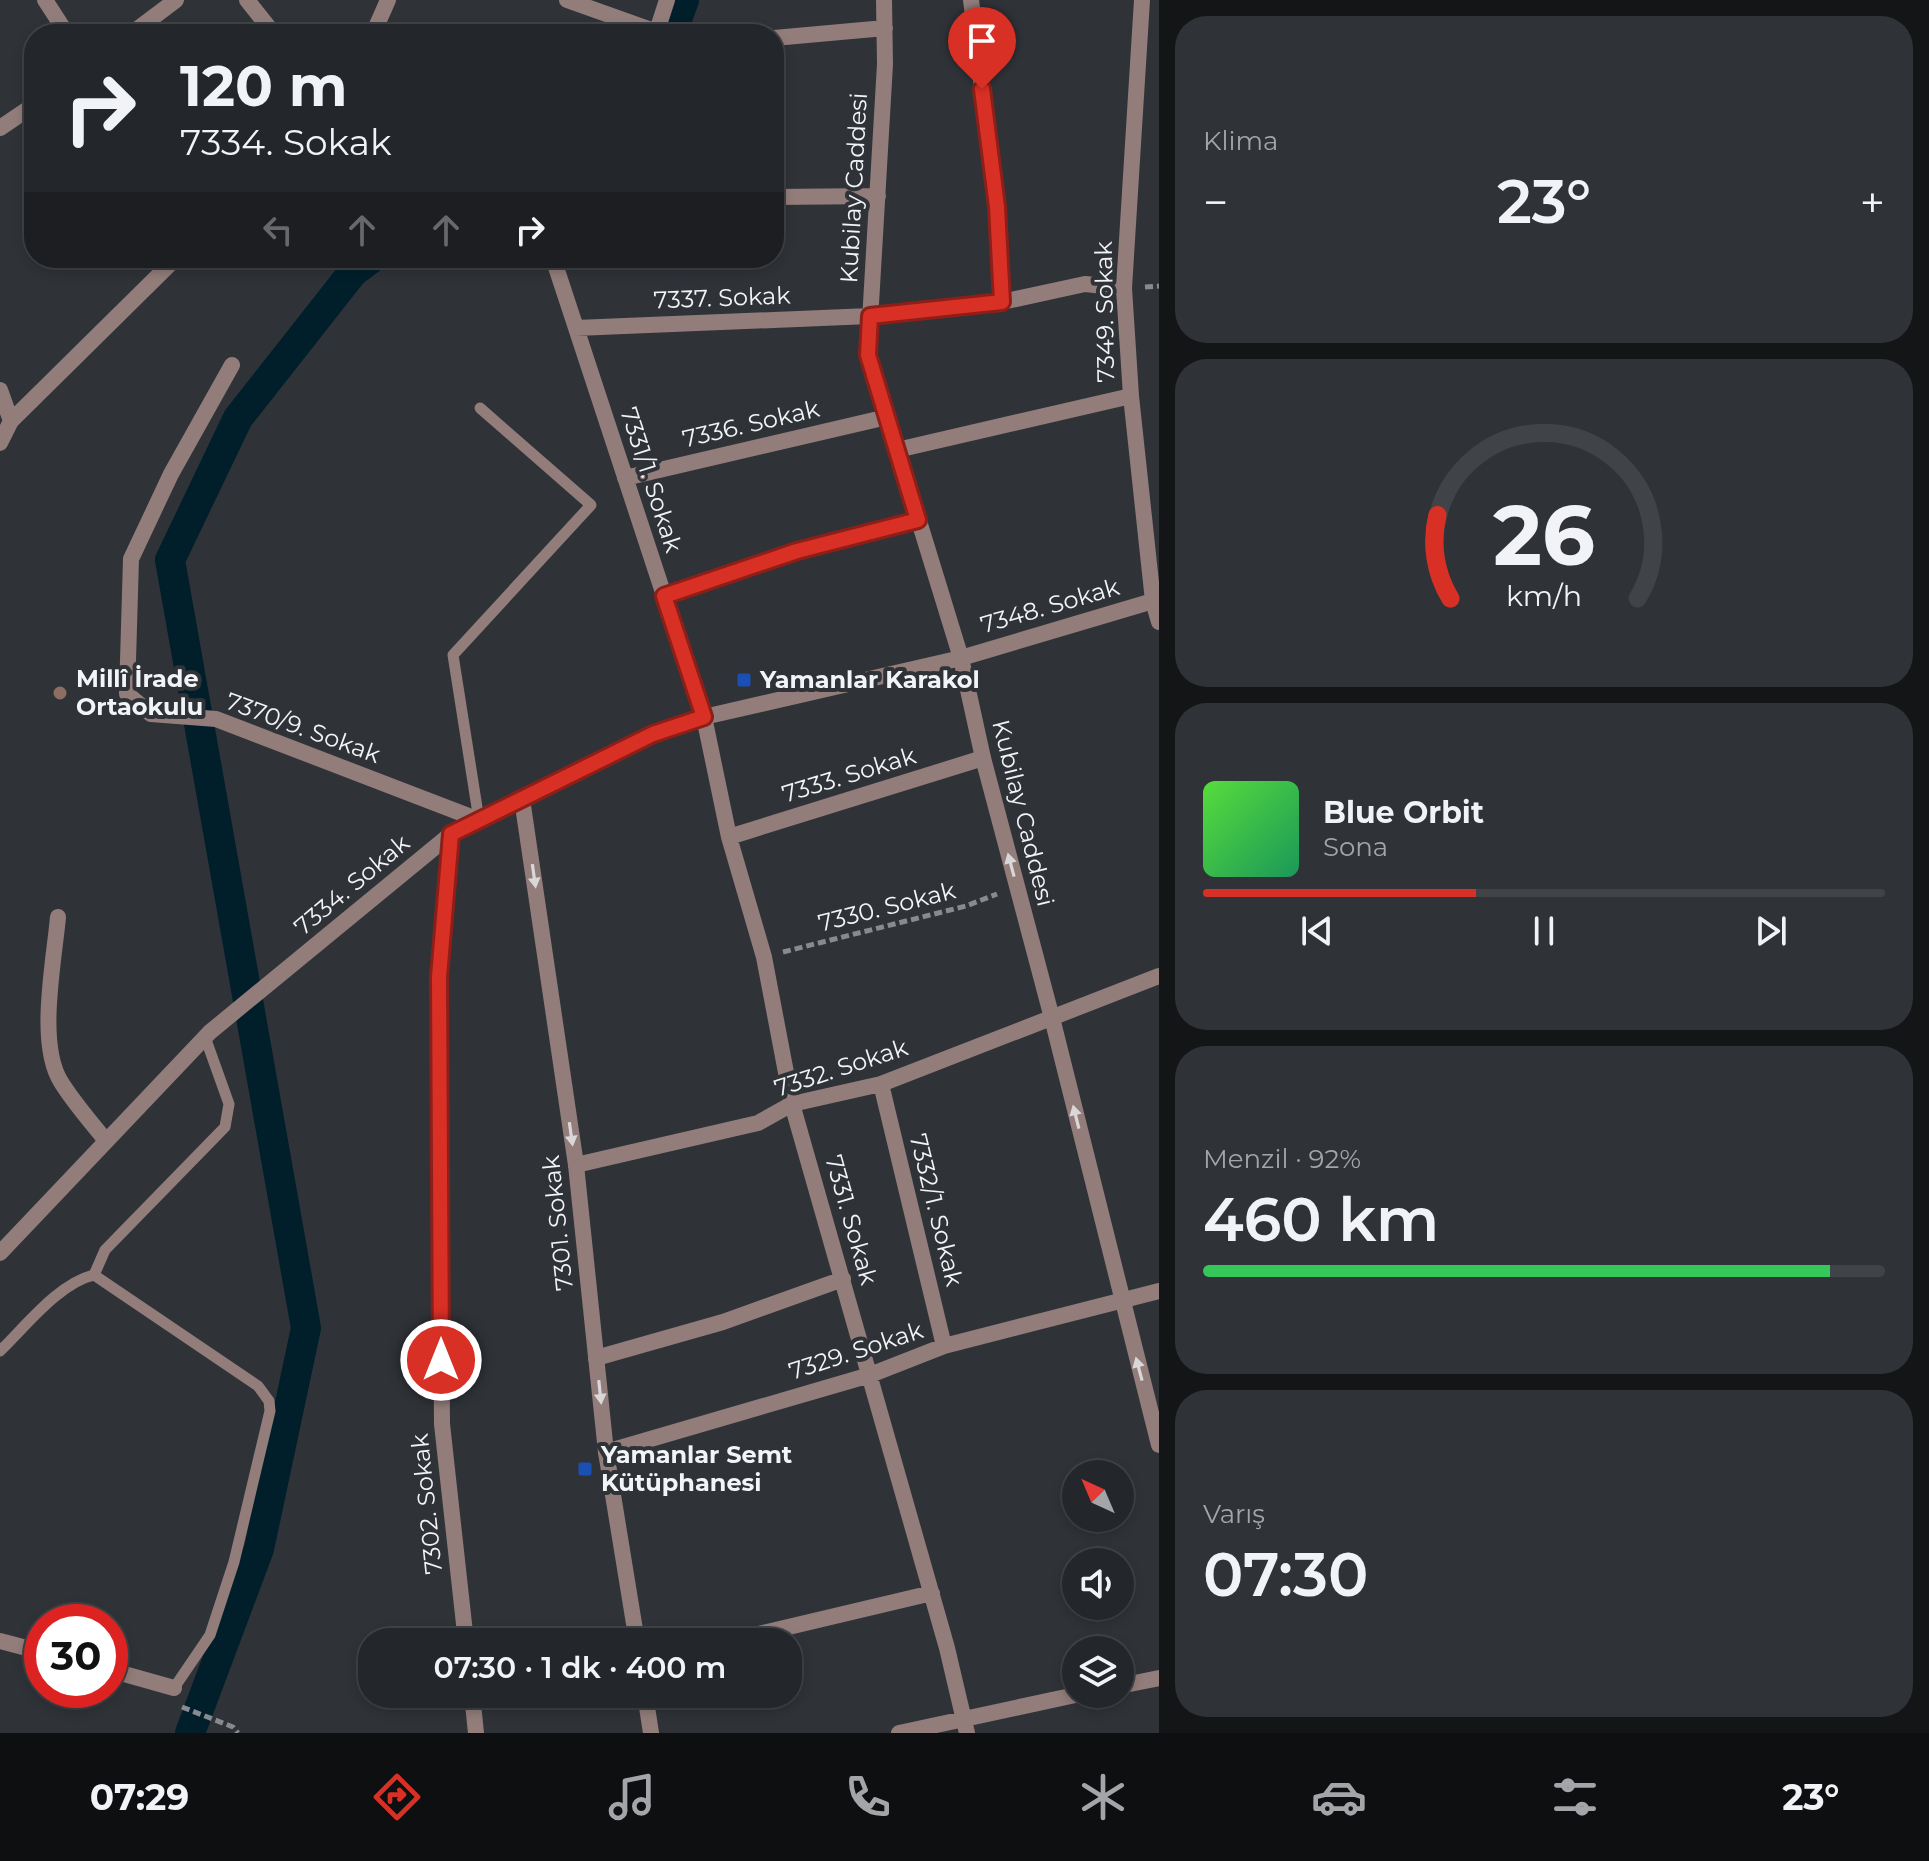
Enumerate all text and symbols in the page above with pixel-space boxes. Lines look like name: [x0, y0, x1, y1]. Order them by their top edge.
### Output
pin: [948, 7, 1016, 89]
icon: arrive: [960, 19, 1004, 63]
text: 120 m: [180, 52, 348, 120]
icon: right: [48, 56, 152, 160]
street label: Kubilay Caddesi: [834, 92, 873, 284]
text: 7334. Sokak: [180, 120, 392, 164]
text: Klima: [1203, 125, 1278, 157]
text: 23°: [1497, 165, 1591, 238]
text: −: [1203, 175, 1228, 229]
text: +: [1860, 175, 1885, 229]
icon: left: [256, 208, 300, 252]
icon: ahead: [340, 208, 384, 252]
icon: ahead: [424, 208, 468, 252]
icon: right: [508, 208, 552, 252]
street label: 7349. Sokak: [1089, 240, 1120, 383]
street label: 7337. Sokak: [653, 281, 792, 314]
street label: 7336. Sokak: [680, 394, 823, 453]
street label: 7331/1. Sokak: [614, 404, 689, 557]
text: 26: [1493, 484, 1595, 586]
street label: 7348. Sokak: [977, 572, 1123, 639]
text: km/h: [1506, 578, 1582, 613]
place label: Millî İrade Ortaokulu: [76, 664, 203, 721]
place label: Yamanlar Karakol: [759, 665, 980, 694]
marker: Yamanlar Karakol: [735, 671, 753, 689]
marker: Millî İrade Ortaokulu: [51, 684, 69, 702]
street label: 7370/9. Sokak: [222, 686, 385, 769]
street label: Kubilay Caddesi: [986, 717, 1061, 909]
street label: 7333. Sokak: [779, 740, 920, 809]
text: Blue Orbit: [1323, 794, 1484, 831]
street label: 7334. Sokak: [288, 828, 416, 941]
text: Sona: [1323, 831, 1388, 863]
one-way arrow: [1004, 853, 1016, 878]
one-way arrow: [528, 864, 540, 889]
street label: 7330. Sokak: [815, 875, 959, 938]
icon: previous: [1295, 909, 1339, 953]
icon: pause: [1522, 909, 1566, 953]
icon: next: [1749, 909, 1793, 953]
street label: 7332. Sokak: [771, 1032, 912, 1103]
one-way arrow: [1070, 1104, 1082, 1129]
one-way arrow: [566, 1121, 578, 1146]
street label: 7332/1. Sokak: [904, 1131, 970, 1290]
text: Menzil · 92%: [1203, 1143, 1361, 1175]
street label: 7331. Sokak: [819, 1152, 884, 1289]
street label: 7301. Sokak: [536, 1153, 579, 1292]
text: 460 km: [1203, 1183, 1439, 1256]
street label: 7329. Sokak: [785, 1315, 927, 1386]
position arrow: [399, 1318, 483, 1402]
one-way arrow: [1133, 1357, 1145, 1382]
one-way arrow: [594, 1380, 607, 1405]
street label: 7302. Sokak: [405, 1432, 448, 1576]
place label: Yamanlar Semt Kütüphanesi: [600, 1440, 793, 1497]
marker: Yamanlar Semt Kütüphanesi: [576, 1460, 594, 1478]
north arrow: [1062, 1460, 1134, 1532]
map controls: [1062, 1460, 1134, 1708]
text: Varış: [1203, 1498, 1265, 1530]
text: 07:30: [1203, 1538, 1368, 1611]
button: sound: [1062, 1548, 1134, 1620]
speed limit sign: 30: [24, 1604, 128, 1708]
button: layers: [1062, 1636, 1134, 1708]
text: 07:30 · 1 dk · 400 m: [434, 1649, 726, 1686]
icon: directions: [369, 1769, 425, 1825]
icon: music: [604, 1769, 660, 1825]
icon: phone: [840, 1769, 896, 1825]
icon: climate: [1075, 1769, 1131, 1825]
icon: car: [1311, 1769, 1367, 1825]
icon: filters: [1547, 1769, 1603, 1825]
text: 07:29: [90, 1775, 189, 1819]
text: 23°: [1782, 1775, 1839, 1819]

